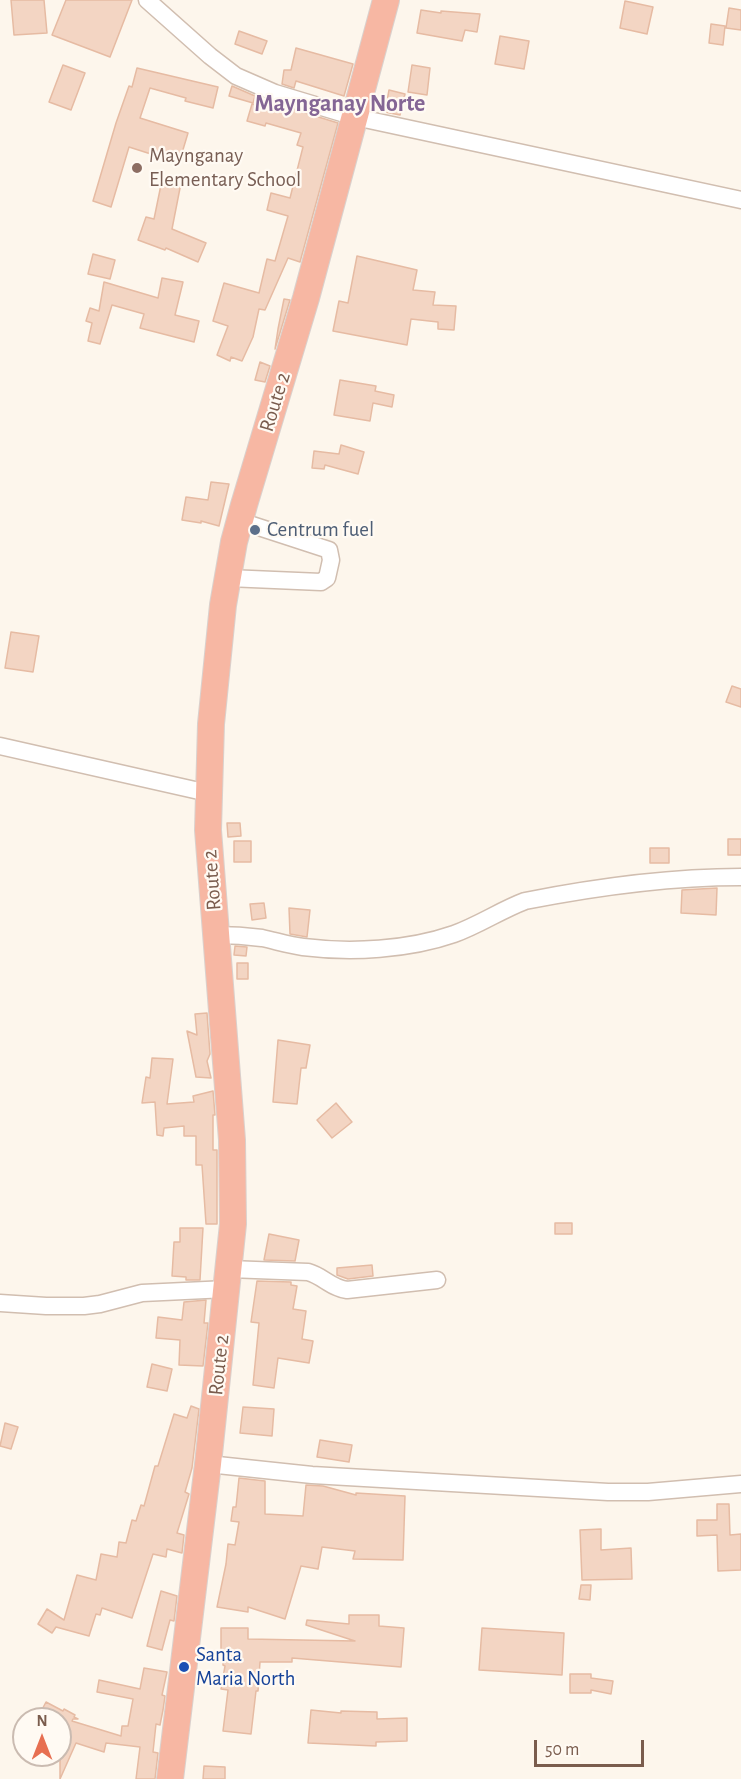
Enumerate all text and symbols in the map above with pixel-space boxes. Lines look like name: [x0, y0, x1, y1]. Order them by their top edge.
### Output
district label: Maynganay Norte: [255, 90, 425, 118]
place label: Maynganay Elementary School: [149, 143, 301, 193]
marker: Maynganay Elementary School: [130, 161, 144, 175]
street label: Route 2: [254, 369, 296, 435]
place label: Centrum fuel: [267, 517, 374, 543]
marker: Centrum fuel: [248, 523, 262, 537]
street label: Route 2: [197, 849, 227, 911]
street label: Route 2: [203, 1333, 235, 1397]
place label: Santa Maria North: [196, 1642, 295, 1692]
marker: Santa Maria North: [177, 1660, 191, 1674]
north arrow: [12, 1707, 72, 1767]
text: N: [36, 1713, 48, 1729]
scale bar: [537, 1728, 646, 1766]
text: 50 m: [545, 1741, 579, 1759]

